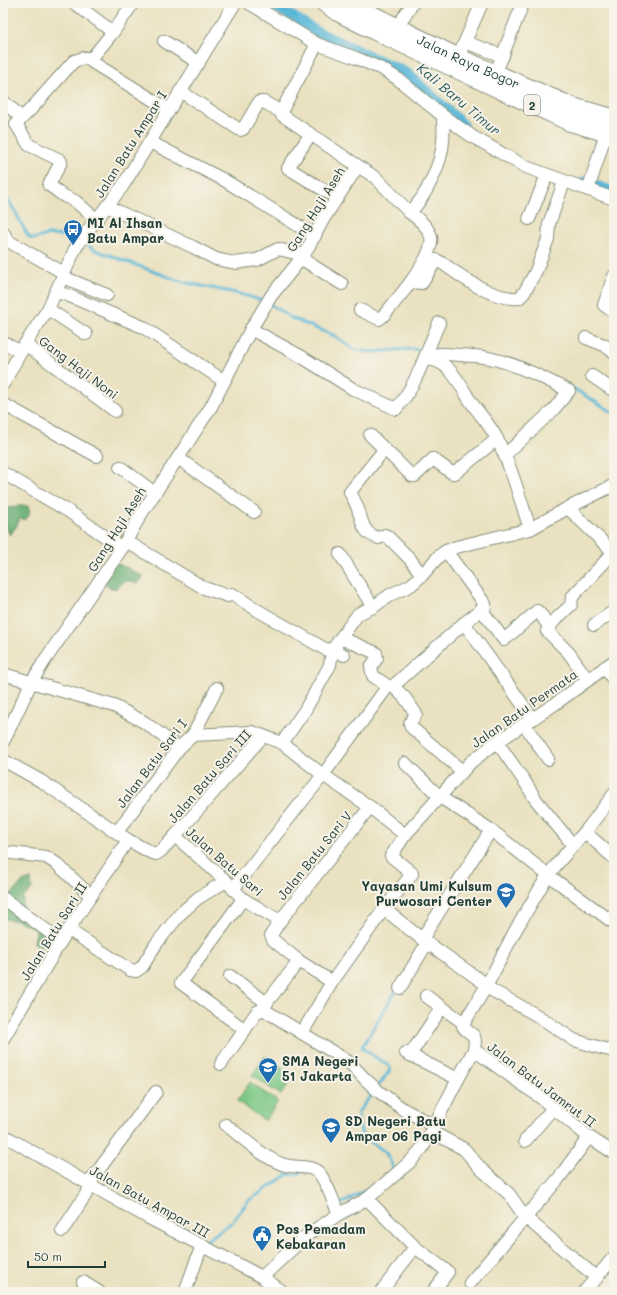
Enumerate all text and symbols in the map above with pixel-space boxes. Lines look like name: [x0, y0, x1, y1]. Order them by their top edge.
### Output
street label: Jalan Raya Bogor: [415, 30, 523, 91]
water label: Kali Baru Timur: [413, 58, 505, 140]
street label: Jalan Batu Ampar I: [90, 87, 170, 201]
road number: 2: [524, 95, 540, 115]
street label: Gang Haji Aseh: [282, 163, 348, 255]
place label: MI Al Ihsan Batu Ampar: [87, 214, 164, 246]
bus stop icon: MI Al Ihsan Batu Ampar: [62, 218, 84, 246]
street label: Gang Haji Noni: [36, 332, 122, 402]
street label: Gang Haji Aseh: [83, 483, 149, 575]
street label: Jalan Batu Permata: [468, 665, 580, 751]
street label: Jalan Batu Sari I: [112, 715, 190, 811]
street label: Jalan Batu Sari III: [164, 726, 254, 826]
street label: Jalan Batu Sari V: [273, 807, 355, 903]
street label: Jalan Batu Sari: [183, 823, 267, 899]
place label: Yayasan Umi Kulsum Purwosari Center: [361, 877, 492, 909]
street label: Jalan Batu Sari II: [16, 878, 90, 983]
school or university icon: Yayasan Umi Kulsum Purwosari Center: [495, 881, 517, 909]
street label: Jalan Batu Jamrut II: [484, 1038, 600, 1131]
place label: SMA Negeri 51 Jakarta: [282, 1052, 359, 1084]
school or university icon: SMA Negeri 51 Jakarta: [257, 1056, 279, 1084]
place label: SD Negeri Batu Ampar 06 Pagi: [345, 1112, 446, 1144]
school or university icon: SD Negeri Batu Ampar 06 Pagi: [320, 1116, 342, 1144]
street label: Jalan Batu Ampar III: [87, 1161, 213, 1241]
place label: Pos Pemadam Kebakaran: [276, 1220, 365, 1252]
public building icon: Pos Pemadam Kebakaran: [251, 1224, 273, 1252]
scale bar: [28, 1243, 105, 1269]
text: 50 m: [34, 1248, 62, 1264]

